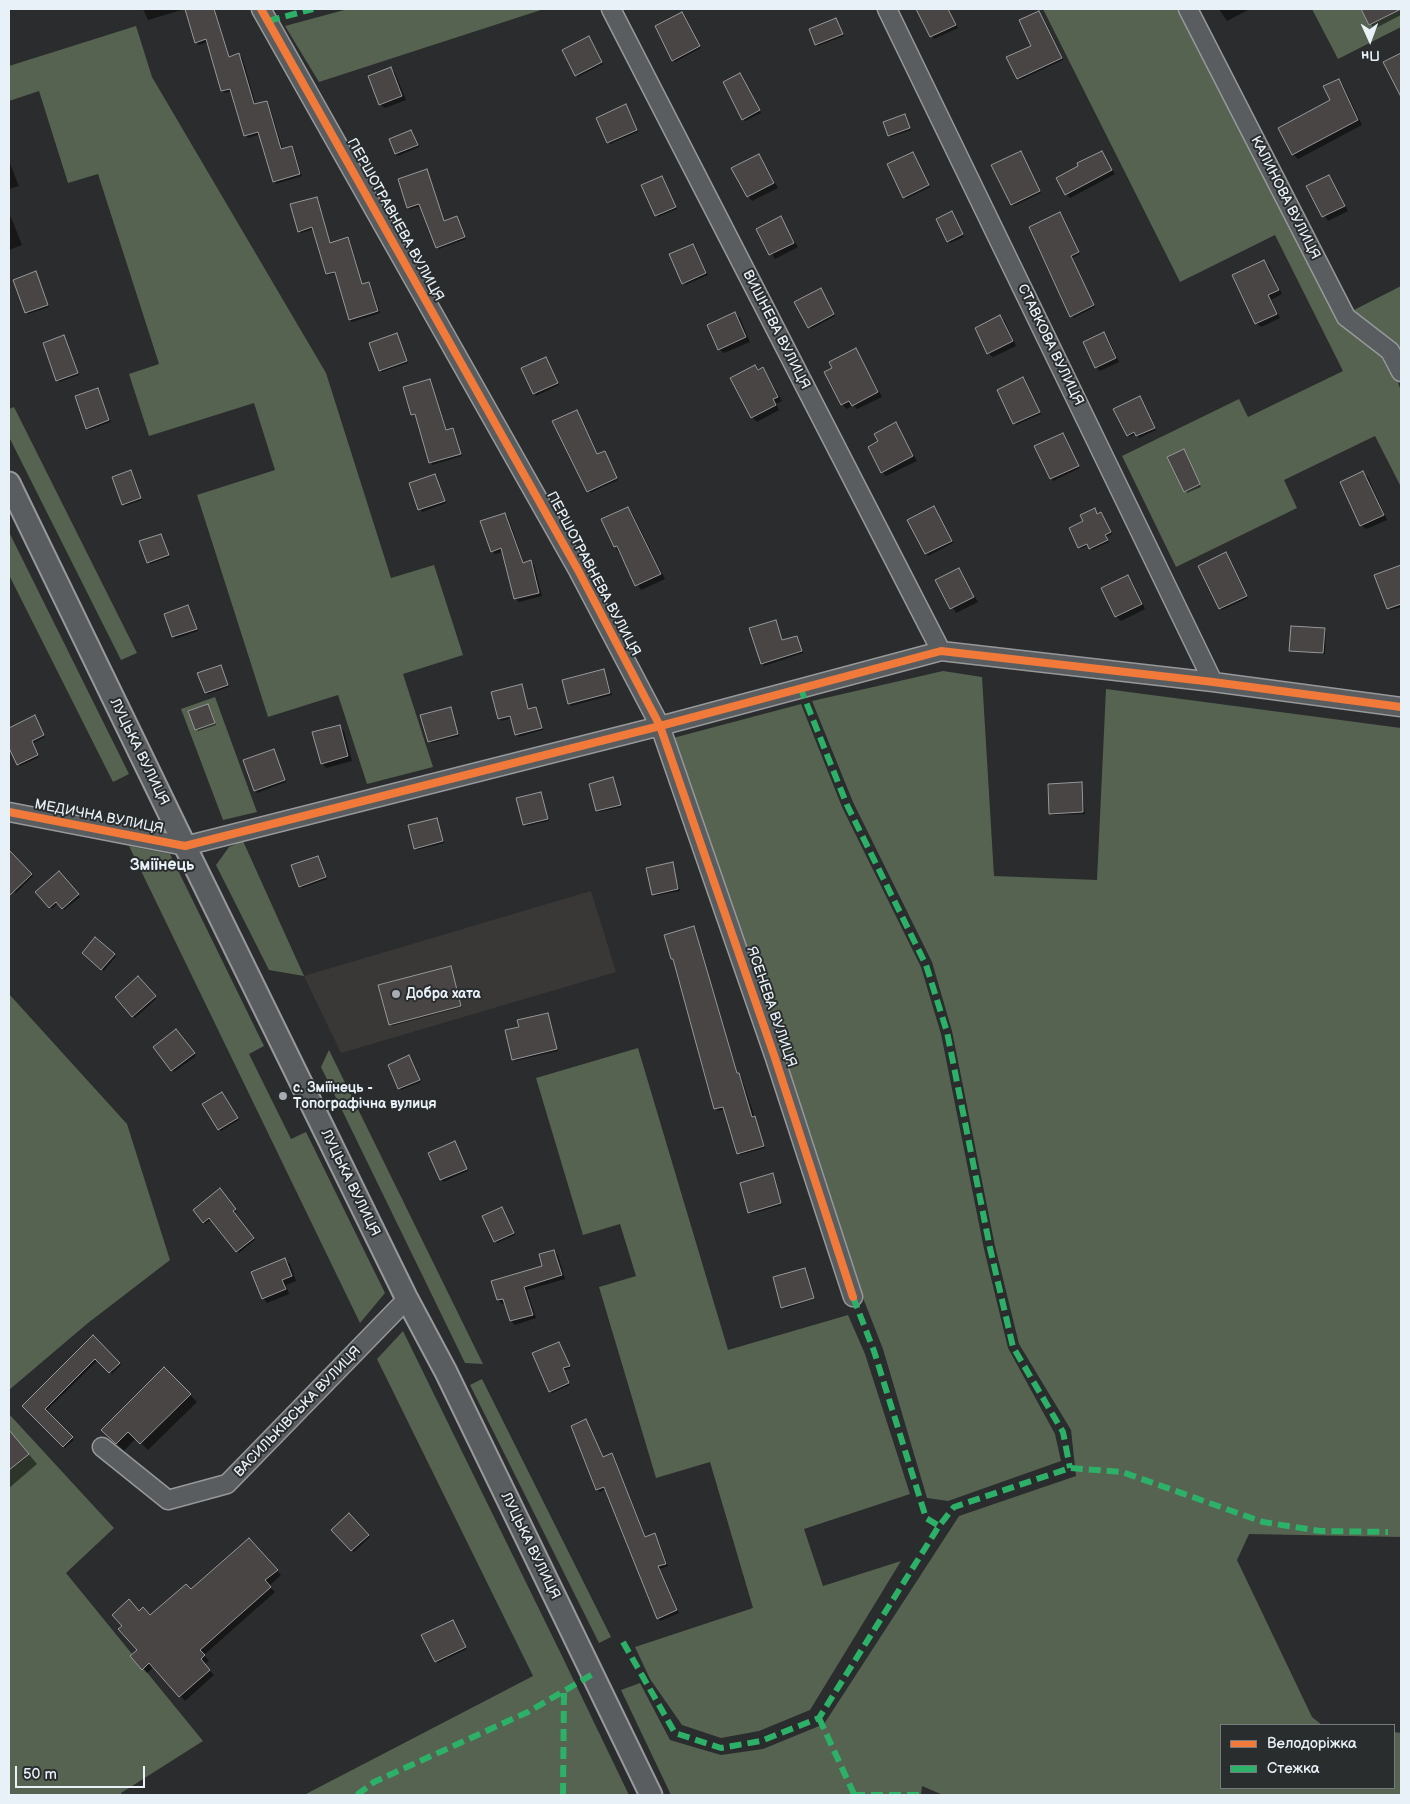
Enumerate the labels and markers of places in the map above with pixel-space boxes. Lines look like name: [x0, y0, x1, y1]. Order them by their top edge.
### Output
place label: Добра хата: [406, 986, 481, 1002]
marker: Добра хата: [390, 988, 402, 1000]
place label: с. Зміїнець - Топографічна вулиця: [293, 1080, 437, 1112]
marker: с. Зміїнець - Топографічна вулиця: [277, 1090, 289, 1102]

